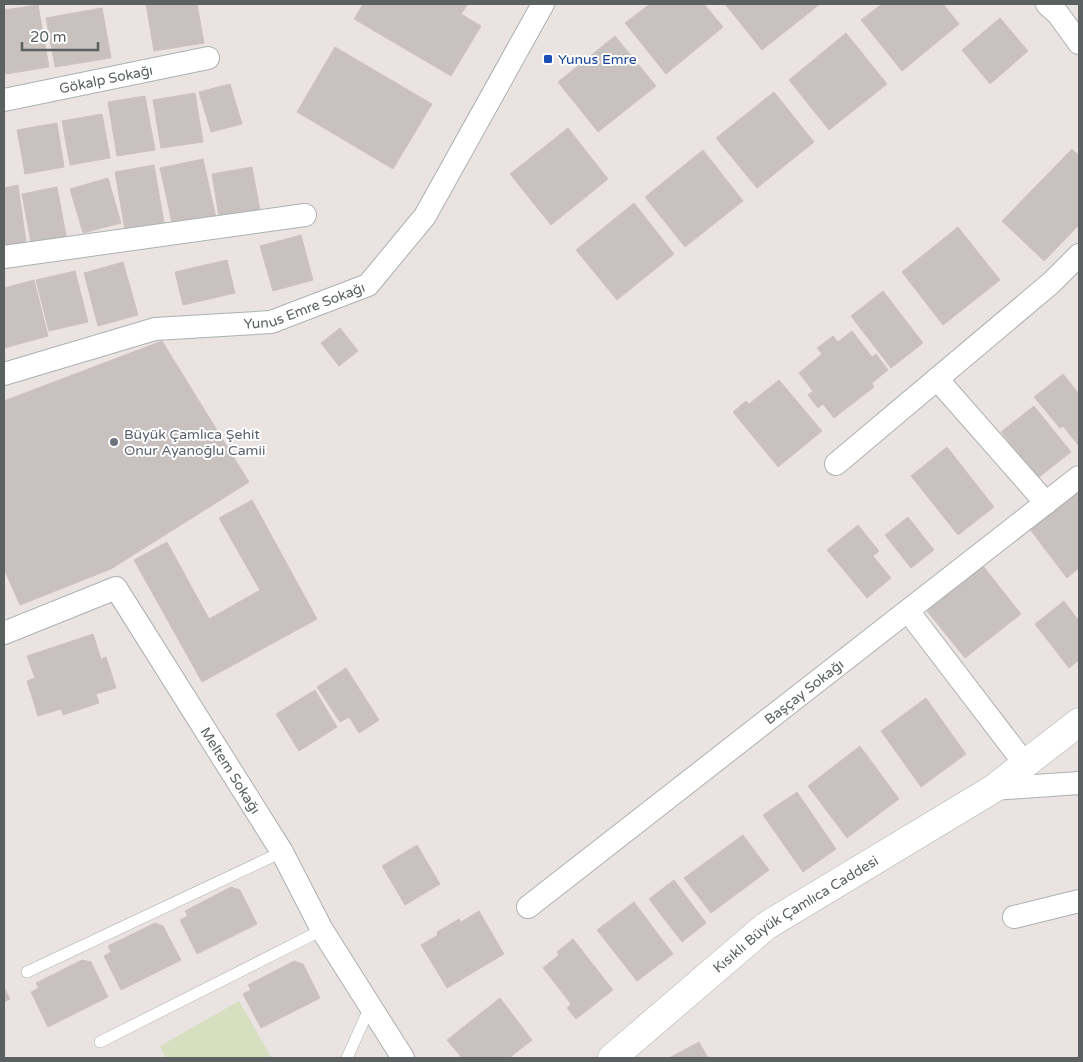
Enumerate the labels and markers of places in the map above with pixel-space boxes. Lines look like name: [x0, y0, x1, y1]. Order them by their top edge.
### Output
place label: Yunus Emre: [558, 51, 637, 68]
marker: Yunus Emre: [542, 53, 554, 65]
place label: Büyük Çamlıca Şehit Onur Ayanoğlu Camii: [124, 426, 265, 459]
marker: Büyük Çamlıca Şehit Onur Ayanoğlu Camii: [108, 436, 120, 448]

